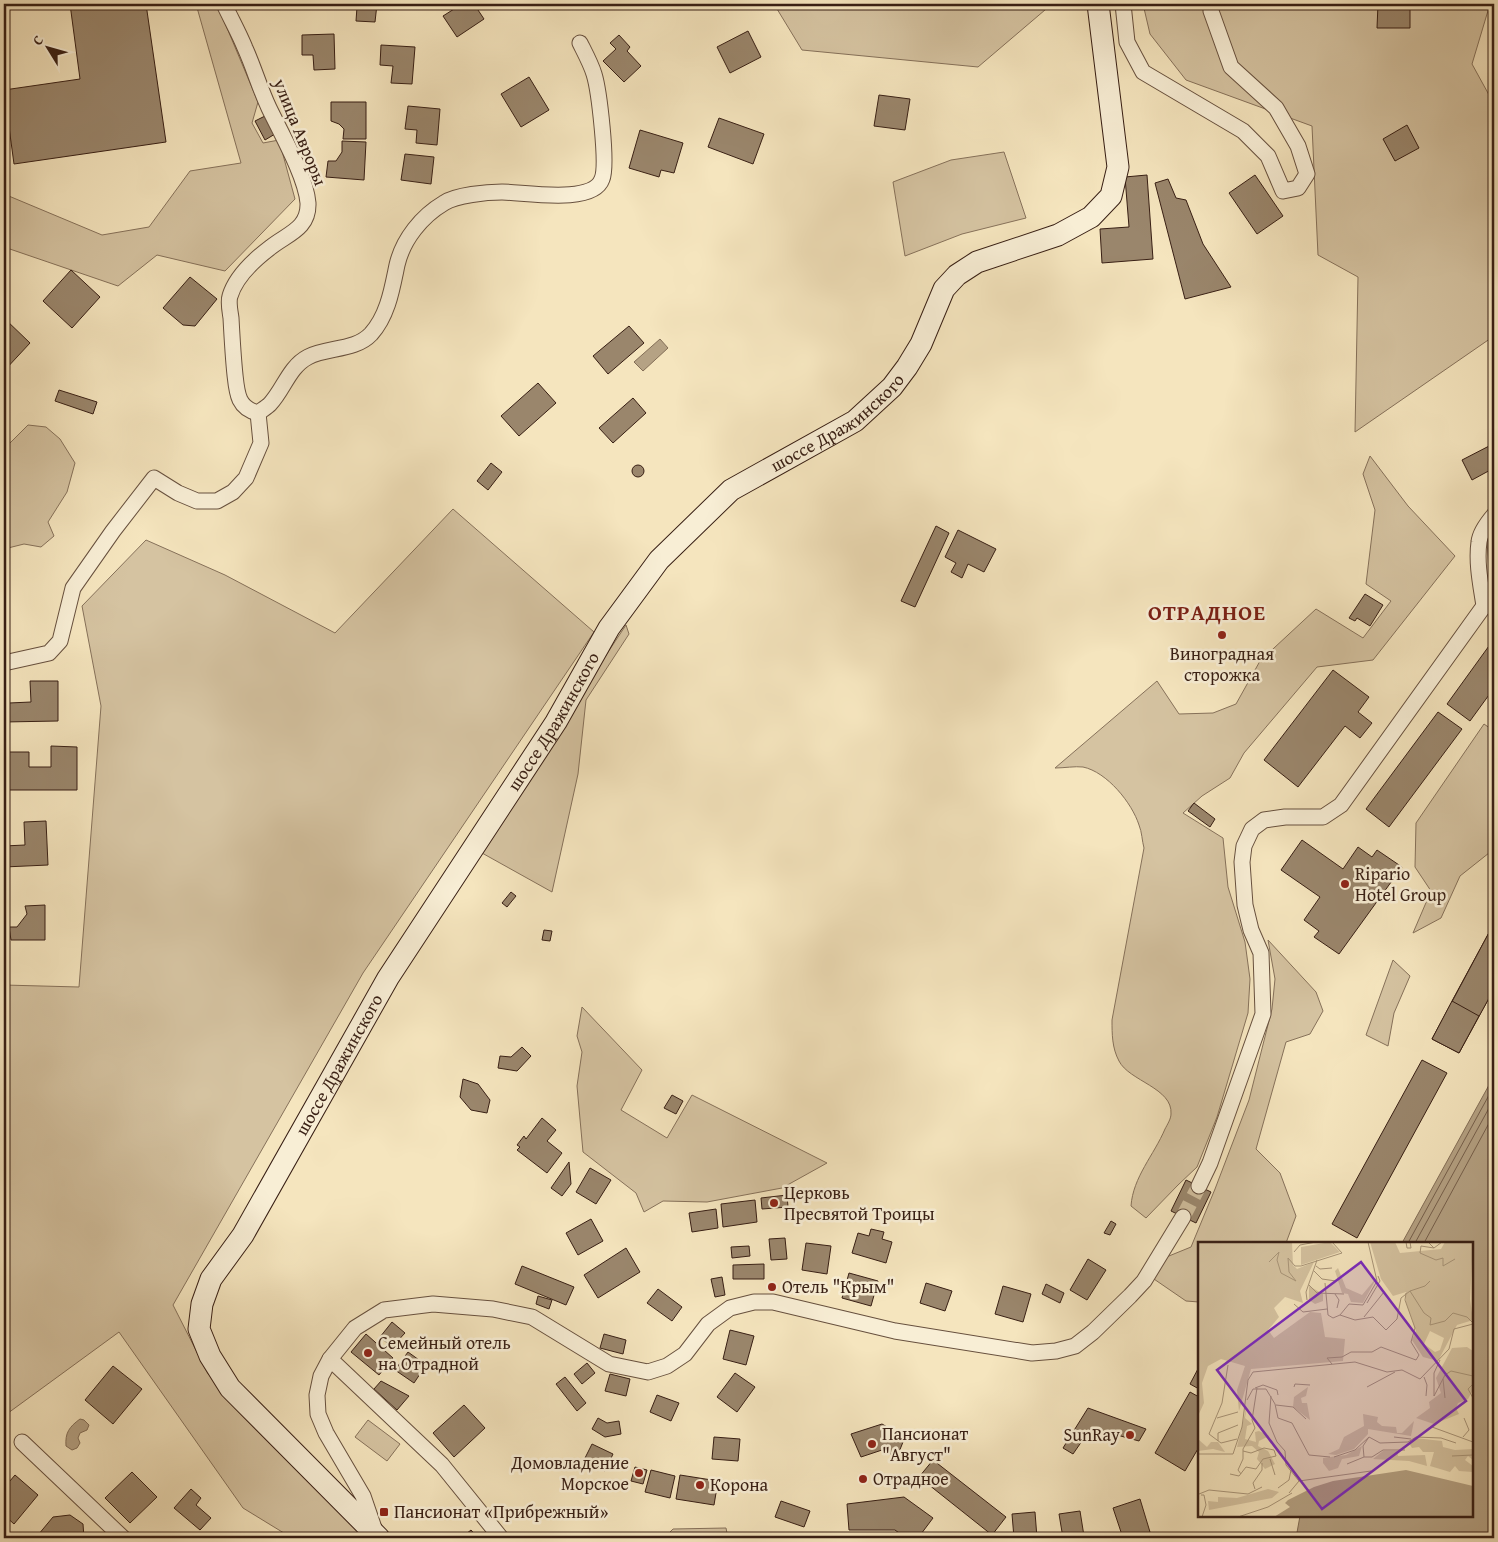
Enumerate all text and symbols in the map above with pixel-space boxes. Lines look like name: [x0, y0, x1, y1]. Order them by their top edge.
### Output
north arrow: [22, 22, 72, 72]
text: С: [27, 31, 48, 49]
street label: улица Авроры: [266, 73, 334, 190]
street label: шоссе Дражинского: [765, 368, 911, 478]
district label: ОТРАДНОЕ: [1148, 596, 1266, 628]
marker: Виноградная сторожка: [1216, 629, 1228, 641]
place label: Виноградная сторожка: [1170, 640, 1274, 688]
street label: шоссе Дражинского: [500, 647, 606, 796]
place label: Ripario Hotel Group: [1355, 860, 1447, 908]
marker: Ripario Hotel Group: [1339, 878, 1351, 890]
street label: шоссе Дражинского: [288, 989, 389, 1140]
place label: Церковь Пресвятой Троицы: [784, 1179, 935, 1227]
marker: Церковь Пресвятой Троицы: [768, 1197, 780, 1209]
inset map: [1198, 1242, 1473, 1517]
place label: Отель "Крым": [782, 1273, 894, 1300]
marker: Отель "Крым": [766, 1281, 778, 1293]
place label: Семейный отель на Отрадной: [378, 1329, 511, 1377]
marker: Семейный отель на Отрадной: [362, 1347, 374, 1359]
place label: Пансионат "Август": [882, 1420, 968, 1468]
place label: SunRay: [1064, 1421, 1120, 1448]
marker: SunRay: [1124, 1429, 1136, 1441]
marker: Пансионат "Август": [866, 1438, 878, 1450]
place label: Домовладение Морское: [510, 1449, 629, 1497]
place label: Отрадное: [873, 1465, 949, 1492]
marker: Домовладение Морское: [633, 1467, 645, 1479]
place label: Корона: [710, 1471, 769, 1498]
marker: Отрадное: [857, 1473, 869, 1485]
marker: Корона: [694, 1479, 706, 1491]
place label: Пансионат «Прибрежный»: [394, 1498, 608, 1525]
marker: Пансионат «Прибрежный»: [378, 1506, 390, 1518]

